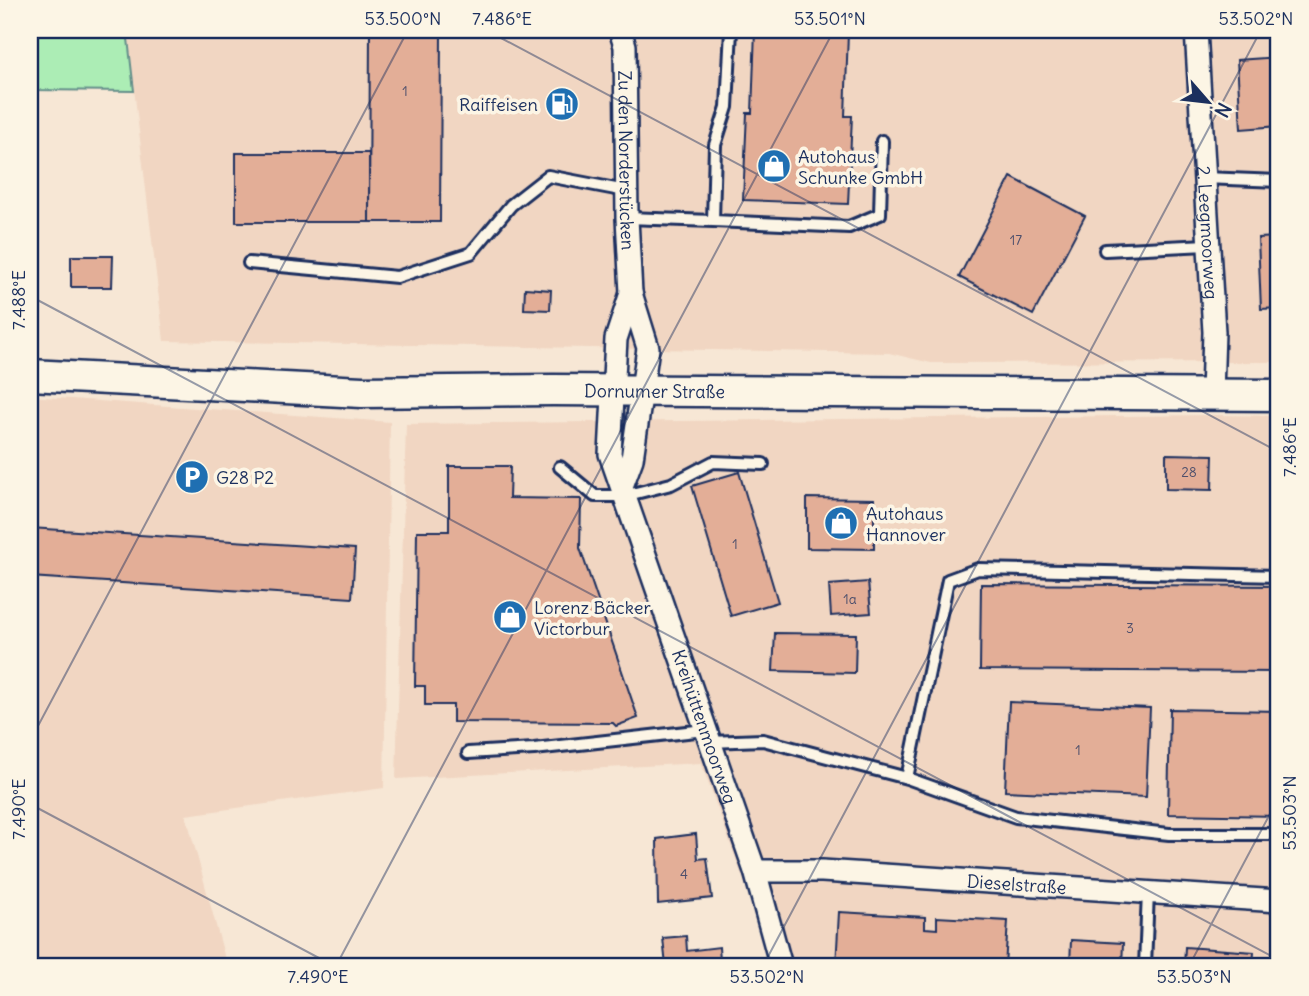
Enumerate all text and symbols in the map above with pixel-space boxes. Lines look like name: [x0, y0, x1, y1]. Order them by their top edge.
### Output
text: 53.500°N: [365, 7, 441, 30]
text: 7.486°E: [472, 7, 532, 30]
text: 53.501°N: [794, 7, 866, 30]
text: 53.502°N: [1219, 7, 1293, 30]
north arrow: [1172, 66, 1242, 136]
street label: Zu den Norderstücken: [614, 70, 640, 251]
house number: 1: [402, 82, 408, 100]
fuel station icon: Raiffeisen: [543, 85, 581, 123]
place label: Raiffeisen: [459, 93, 538, 116]
text: N: [1209, 99, 1237, 121]
place label: Autohaus Schunke GmbH: [798, 145, 923, 189]
shop icon: Autohaus Schunke GmbH: [755, 147, 793, 185]
street label: 2. Leegmoorweg: [1193, 165, 1224, 300]
house number: 17: [1010, 231, 1022, 249]
text: 7.488°E: [7, 270, 30, 330]
street label: Dornumer Straße: [584, 379, 725, 403]
text: 7.486°E: [1278, 417, 1301, 477]
parking icon: G28 P2: [173, 458, 211, 496]
house number: 28: [1181, 463, 1197, 481]
place label: G28 P2: [216, 466, 274, 489]
place label: Autohaus Hannover: [866, 502, 947, 546]
shop icon: Autohaus Hannover: [822, 504, 860, 542]
house number: 1: [732, 535, 738, 553]
house number: 1a: [843, 590, 857, 608]
place label: Lorenz Bäcker Victorbur: [534, 596, 651, 640]
shop icon: Lorenz Bäcker Victorbur: [491, 598, 529, 636]
house number: 3: [1126, 619, 1134, 637]
street label: Kreihüttenmoorweg: [667, 646, 742, 807]
house number: 1: [1075, 741, 1081, 759]
text: 53.503°N: [1278, 775, 1301, 851]
text: 7.490°E: [7, 778, 30, 840]
house number: 4: [680, 865, 688, 883]
street label: Dieselstraße: [966, 869, 1067, 899]
text: 7.490°E: [287, 965, 349, 988]
text: 53.502°N: [730, 965, 804, 988]
text: 53.503°N: [1156, 965, 1232, 988]

